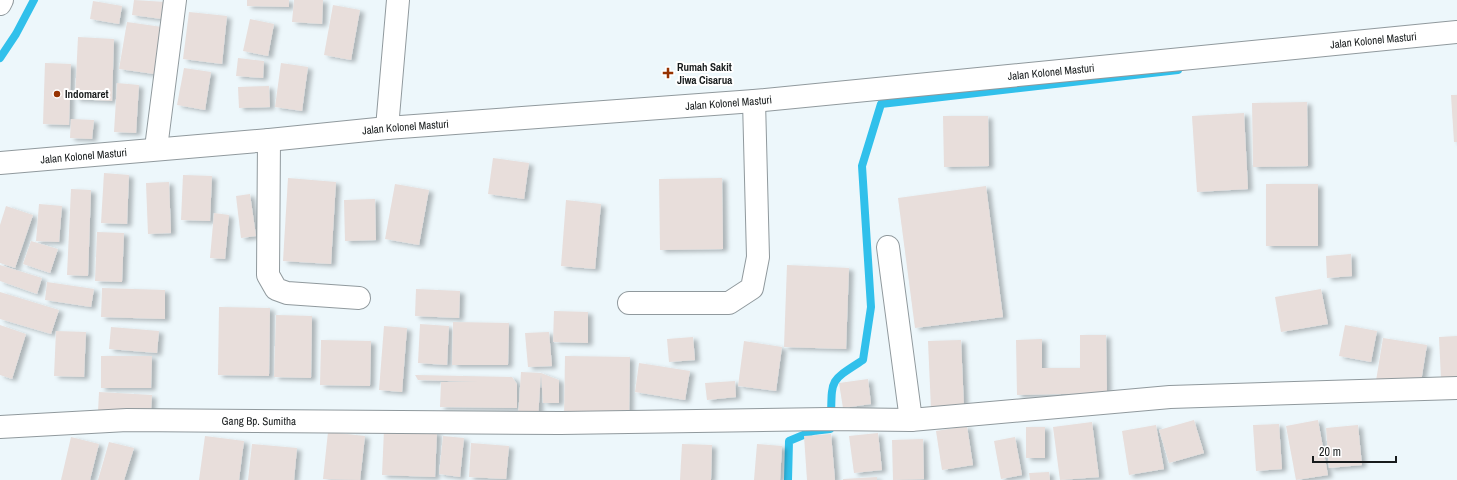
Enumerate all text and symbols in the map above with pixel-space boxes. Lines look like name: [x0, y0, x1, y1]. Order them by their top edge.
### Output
street label: Jalan Kolonel Masturi: [1329, 29, 1417, 51]
place label: Rumah Sakit Jiwa Cisarua: [677, 60, 732, 87]
street label: Jalan Kolonel Masturi: [1007, 61, 1095, 83]
marker: Rumah Sakit Jiwa Cisarua: [662, 67, 674, 79]
place label: Indomaret: [65, 87, 109, 101]
marker: Indomaret: [52, 89, 62, 99]
street label: Jalan Kolonel Masturi: [685, 92, 773, 113]
street label: Jalan Kolonel Masturi: [361, 116, 449, 138]
street label: Jalan Kolonel Masturi: [40, 145, 128, 167]
street label: Gang Bp. Sumitha: [222, 414, 296, 428]
scale bar: [1313, 438, 1396, 464]
text: 20 m: [1319, 444, 1341, 460]

